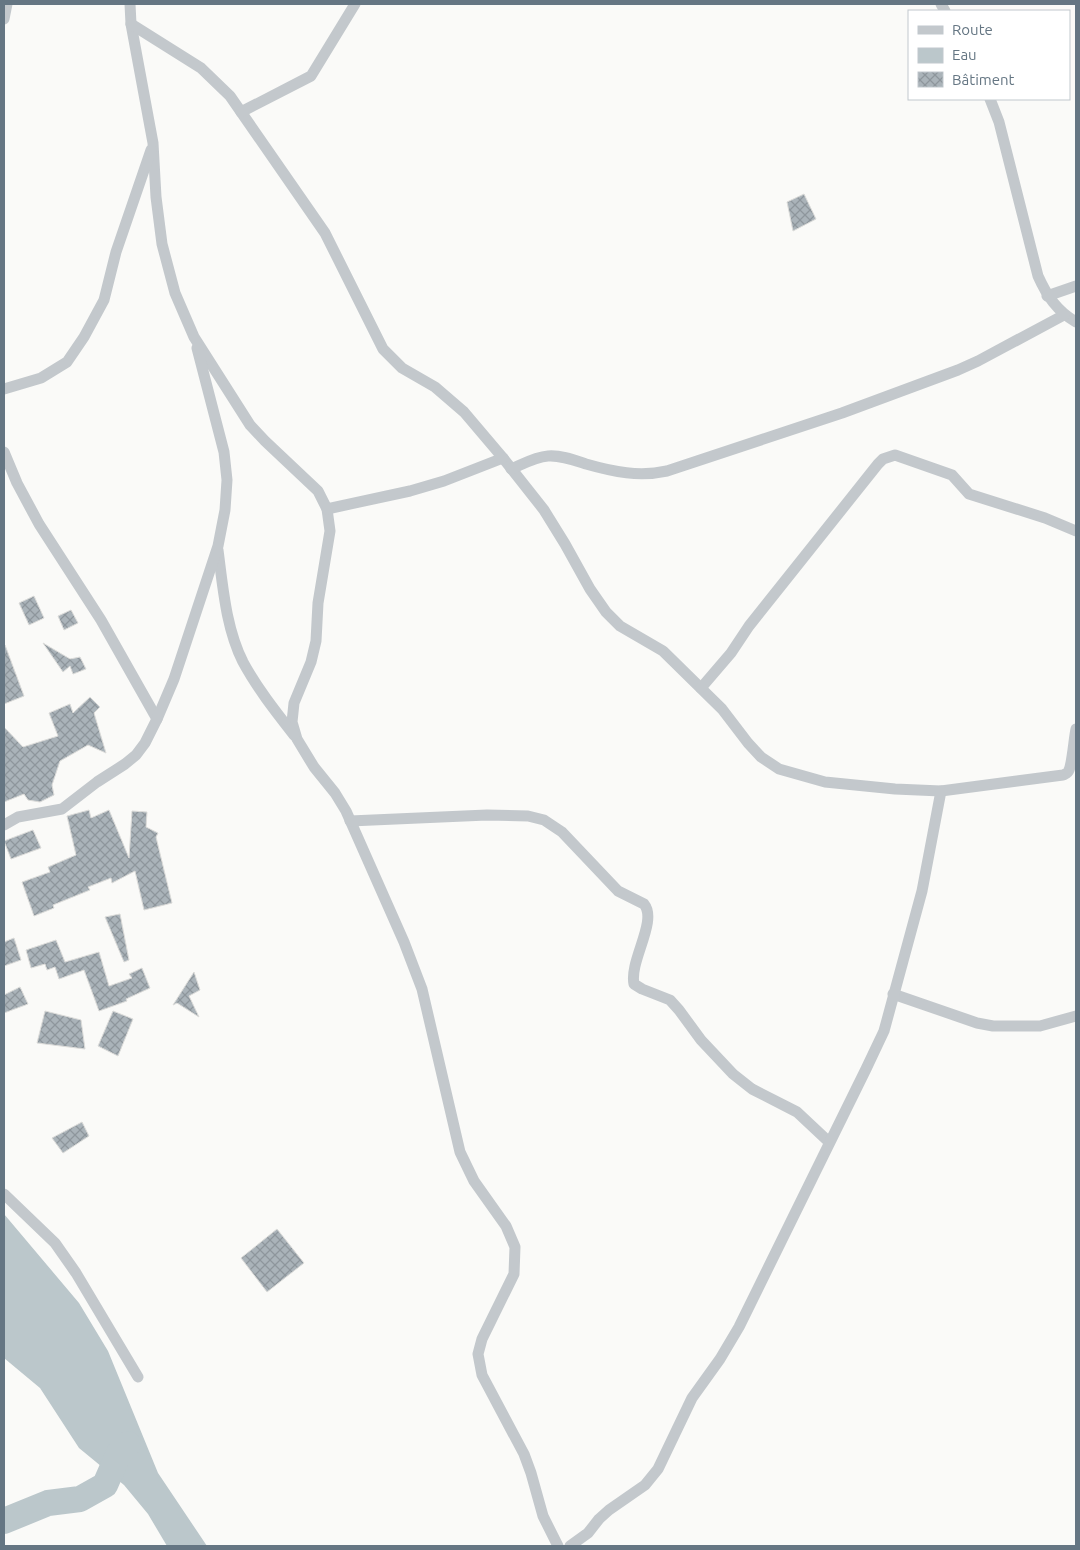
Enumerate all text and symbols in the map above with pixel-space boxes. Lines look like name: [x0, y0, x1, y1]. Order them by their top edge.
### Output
legend: [908, 10, 1070, 100]
text: Route: [952, 21, 993, 38]
text: Eau: [952, 46, 977, 63]
text: Bâtiment: [952, 71, 1015, 88]

